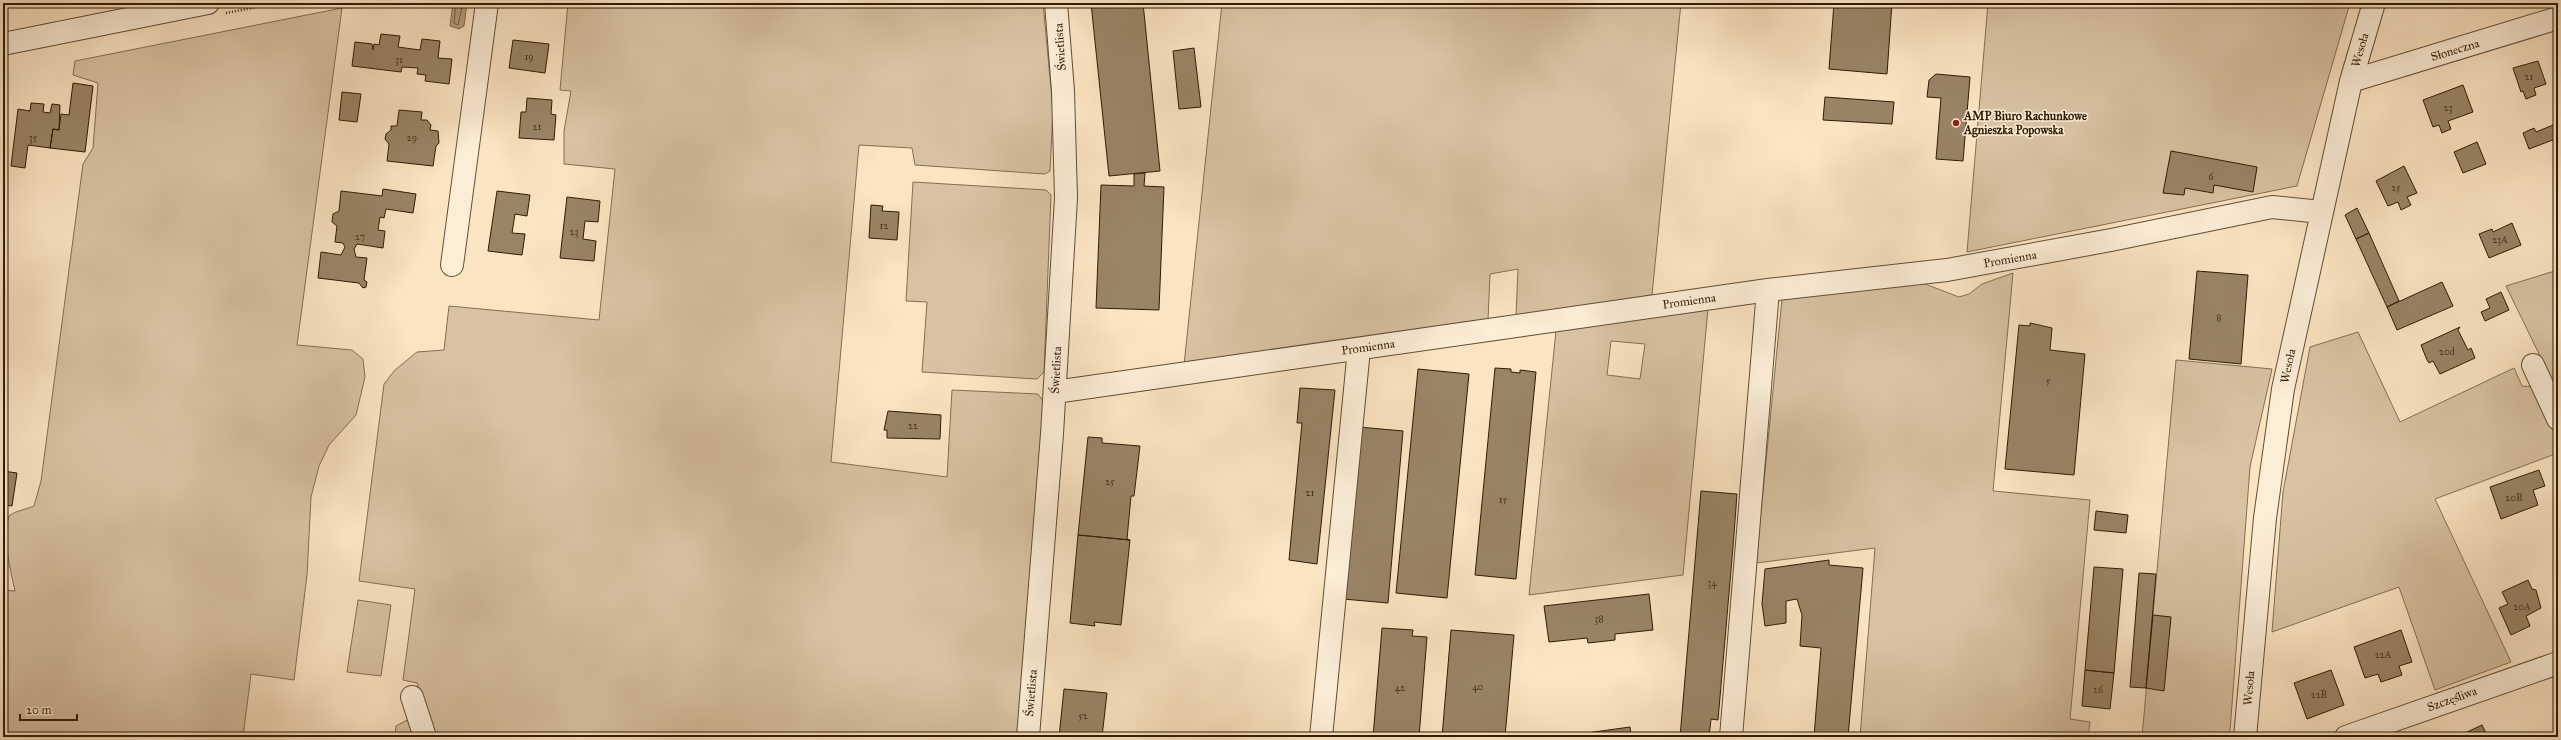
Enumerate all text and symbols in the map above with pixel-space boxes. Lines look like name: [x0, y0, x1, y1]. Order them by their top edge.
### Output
street label: Świetlista: [1049, 22, 1069, 71]
street label: Wesoła: [2348, 31, 2372, 69]
street label: Słoneczna: [2429, 36, 2482, 64]
house number: 19: [524, 51, 534, 63]
house number: 31: [395, 54, 403, 66]
house number: 21: [2525, 71, 2533, 83]
house number: 23: [2444, 102, 2452, 114]
place label: AMP Biuro Rachunkowe Agnieszka Popowska: [1963, 109, 2087, 138]
marker: AMP Biuro Rachunkowe Agnieszka Popowska: [1951, 118, 1961, 128]
house number: 21: [533, 121, 541, 133]
house number: 35: [29, 132, 38, 144]
house number: 29: [407, 132, 417, 144]
house number: 6: [2208, 171, 2214, 183]
house number: 25: [2391, 182, 2401, 194]
house number: 12: [880, 220, 889, 232]
house number: 23: [570, 226, 578, 238]
house number: 27: [355, 231, 365, 243]
house number: 23A: [2492, 234, 2508, 246]
street label: Promienna: [1982, 247, 2039, 271]
street label: Promienna: [1661, 290, 1717, 312]
house number: 8: [2216, 312, 2222, 324]
street label: Promienna: [1340, 336, 1396, 358]
street label: Świetlista: [1046, 345, 1064, 394]
house number: 20d: [2439, 346, 2455, 358]
street label: Wesoła: [2278, 347, 2299, 384]
house number: 5: [2046, 375, 2051, 387]
house number: 22: [908, 420, 918, 432]
house number: 25: [1105, 476, 1115, 488]
house number: 21: [1306, 487, 1314, 499]
house number: 20B: [2505, 492, 2523, 504]
house number: 15: [1499, 494, 1508, 506]
house number: 34: [1707, 577, 1717, 589]
house number: 20A: [2513, 601, 2531, 613]
house number: 38: [1594, 613, 1604, 625]
house number: 22A: [2375, 649, 2392, 661]
street label: Świetlista: [1020, 668, 1040, 717]
street label: Wesoła: [2241, 669, 2258, 706]
house number: 40: [1472, 681, 1484, 693]
house number: 42: [1395, 682, 1405, 694]
street label: Szczęśliwa: [2425, 683, 2480, 714]
house number: 26: [2093, 684, 2104, 696]
house number: 22B: [2311, 689, 2327, 701]
scale bar: [20, 696, 77, 722]
text: 20 m: [26, 703, 52, 717]
house number: 52: [1078, 710, 1088, 722]

